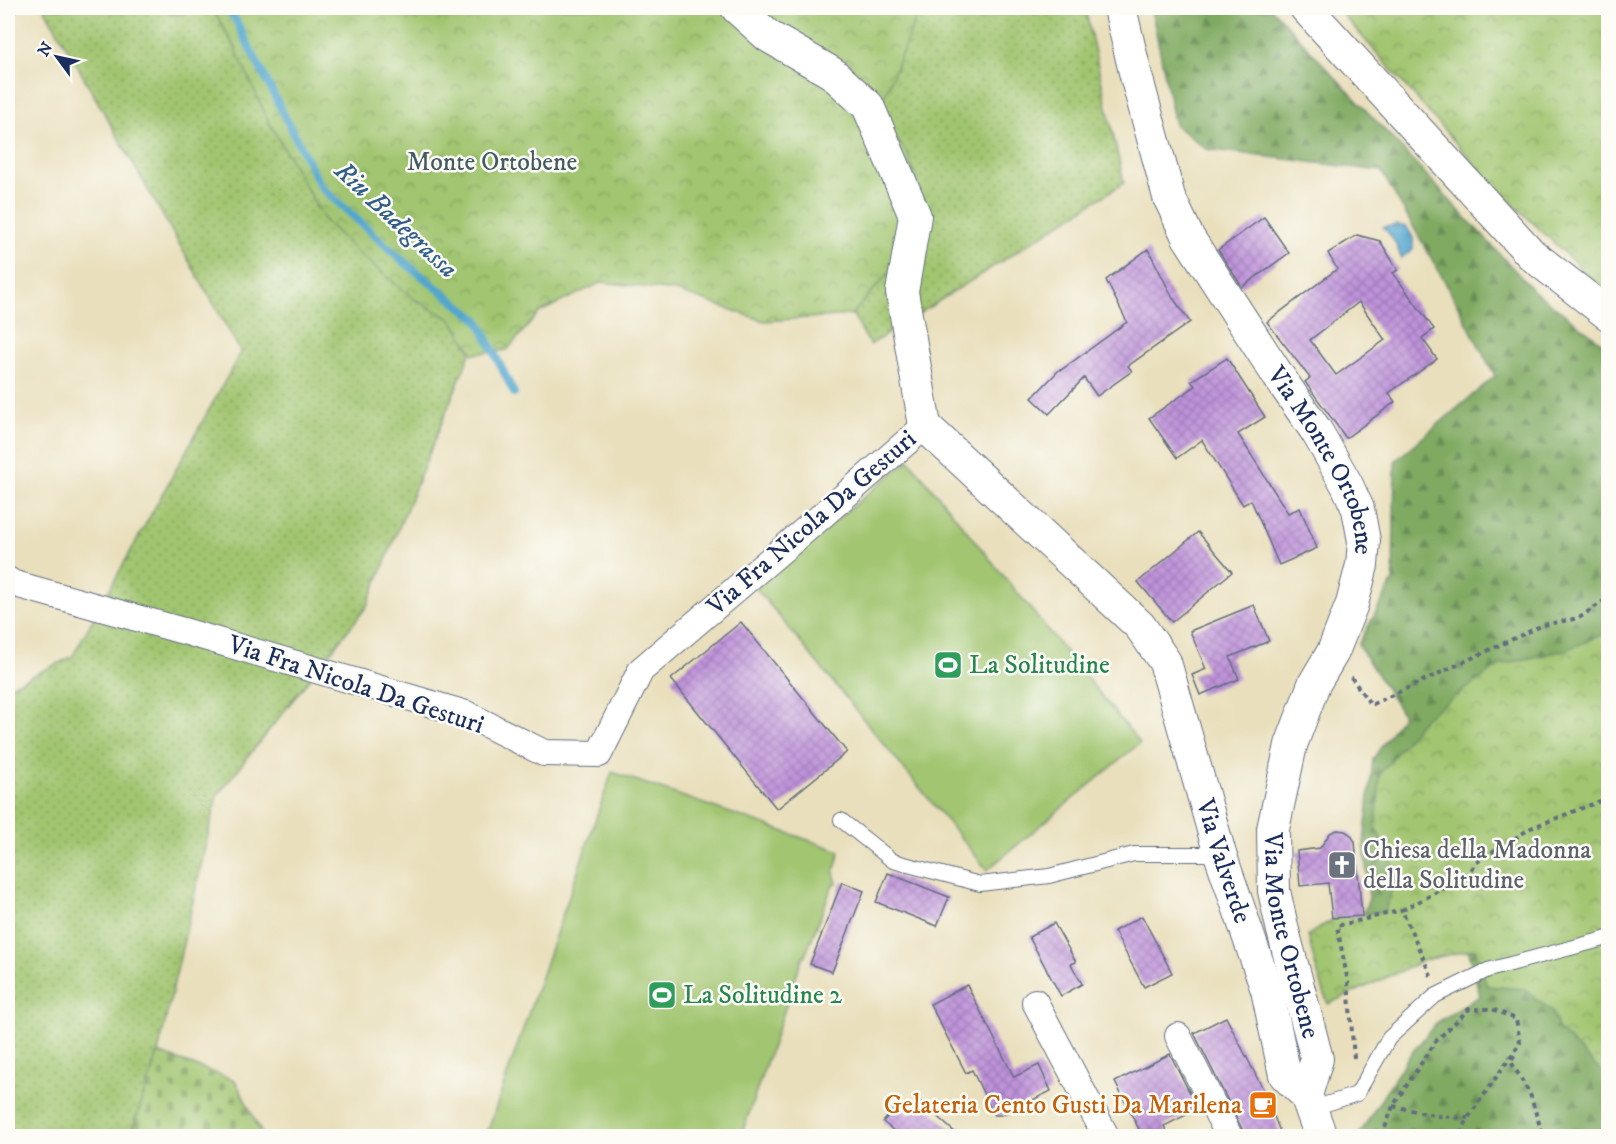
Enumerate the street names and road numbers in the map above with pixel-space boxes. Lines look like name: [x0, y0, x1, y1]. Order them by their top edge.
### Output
street label: Via Monte Ortobene: [1259, 359, 1381, 556]
street label: Via Fra Nicola Da Gesturi: [700, 423, 924, 624]
street label: Via Fra Nicola Da Gesturi: [223, 628, 488, 742]
street label: Via Valverde: [1188, 794, 1259, 927]
street label: Via Monte Ortobene: [1257, 831, 1327, 1042]

